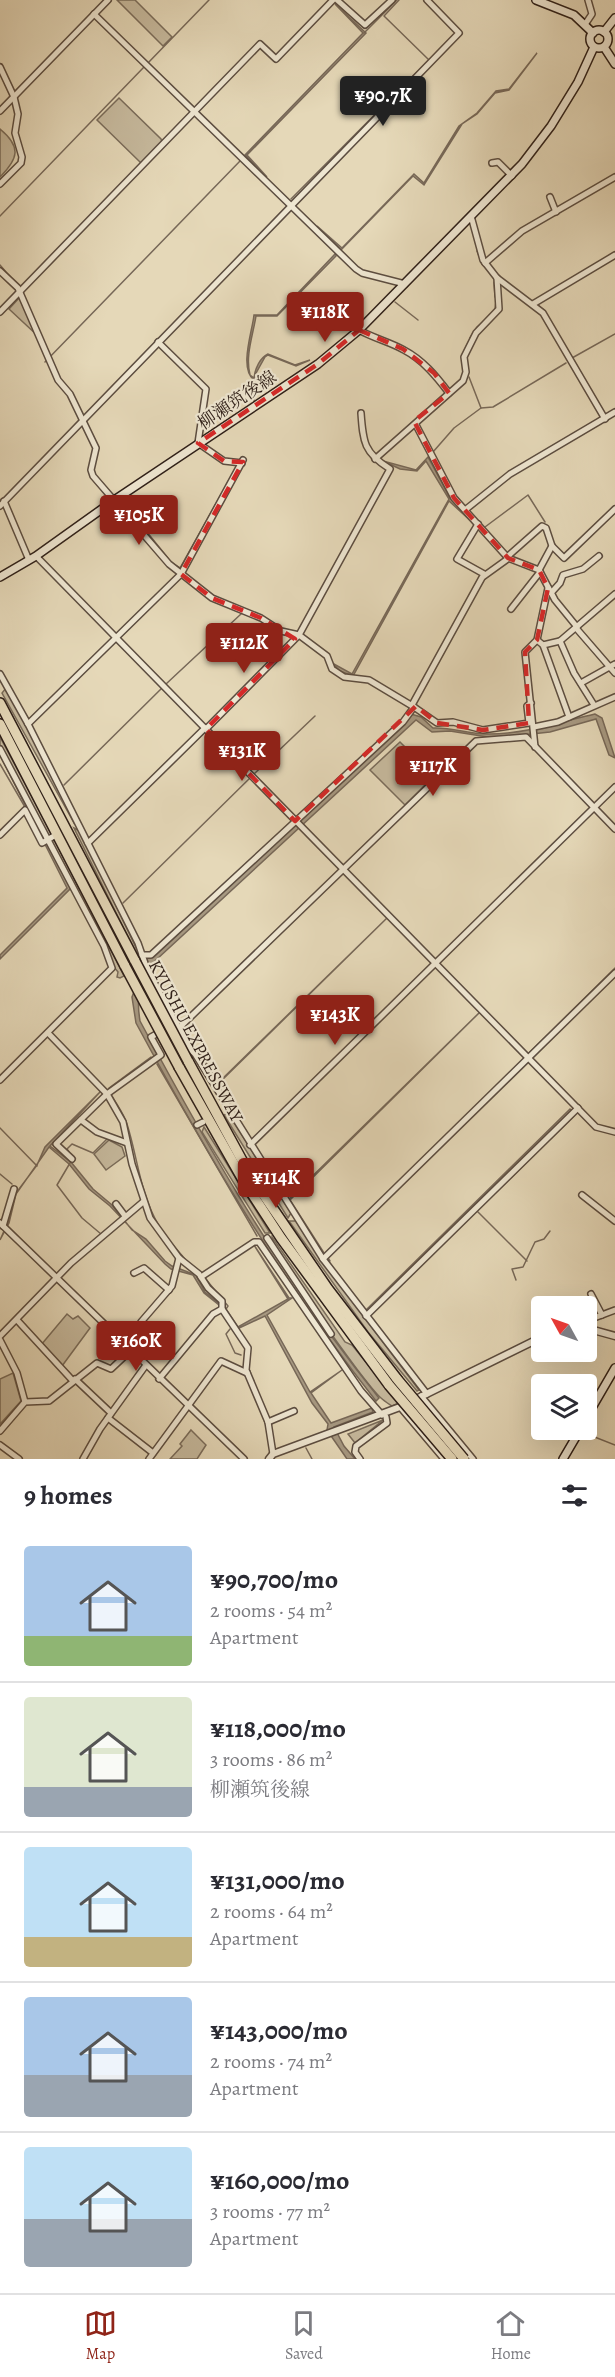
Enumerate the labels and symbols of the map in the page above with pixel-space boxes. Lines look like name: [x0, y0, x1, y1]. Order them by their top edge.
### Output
pin: ¥90.7K: [334, 76, 432, 127]
pin: ¥118K: [283, 292, 367, 343]
street label: 柳瀬筑後線: [193, 365, 281, 435]
pin: ¥105K: [97, 495, 181, 546]
pin: ¥112K: [202, 623, 286, 674]
pin: ¥131K: [200, 731, 284, 782]
pin: ¥117K: [391, 746, 475, 797]
street label: KYUSHU EXPRESSWAY: [143, 956, 250, 1128]
pin: ¥143K: [293, 995, 377, 1046]
pin: ¥114K: [234, 1158, 318, 1209]
north arrow: [531, 1296, 597, 1362]
pin: ¥160K: [94, 1321, 178, 1372]

